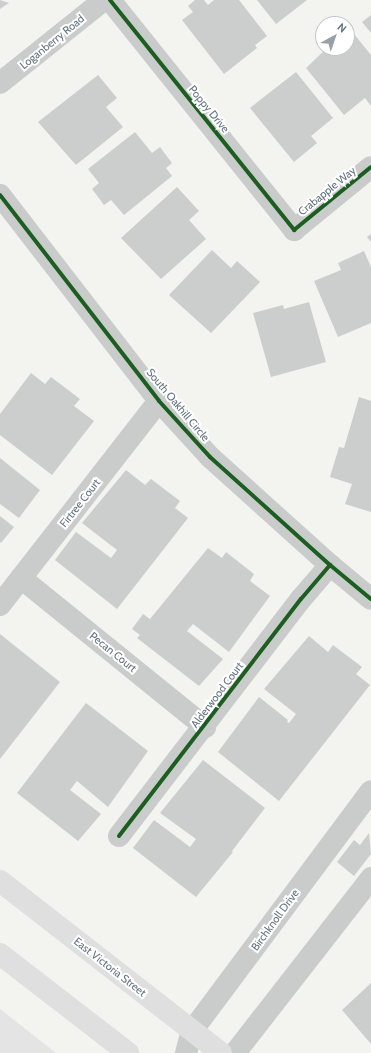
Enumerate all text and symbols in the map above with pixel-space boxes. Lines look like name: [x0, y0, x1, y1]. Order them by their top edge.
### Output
street label: Loganberry Road: [17, 12, 87, 72]
north arrow: [315, 16, 355, 56]
text: N: [335, 20, 350, 35]
street label: Poppy Drive: [186, 83, 232, 135]
street label: Crabapple Way: [296, 164, 358, 218]
street label: South Oakhill Circle: [144, 366, 212, 444]
street label: Firtree Court: [57, 476, 103, 530]
street label: Pecan Court: [87, 629, 139, 675]
street label: Alderwood Court: [188, 660, 246, 730]
street label: Birchknoll Drive: [248, 887, 302, 953]
street label: East Victoria Street: [71, 935, 149, 999]

